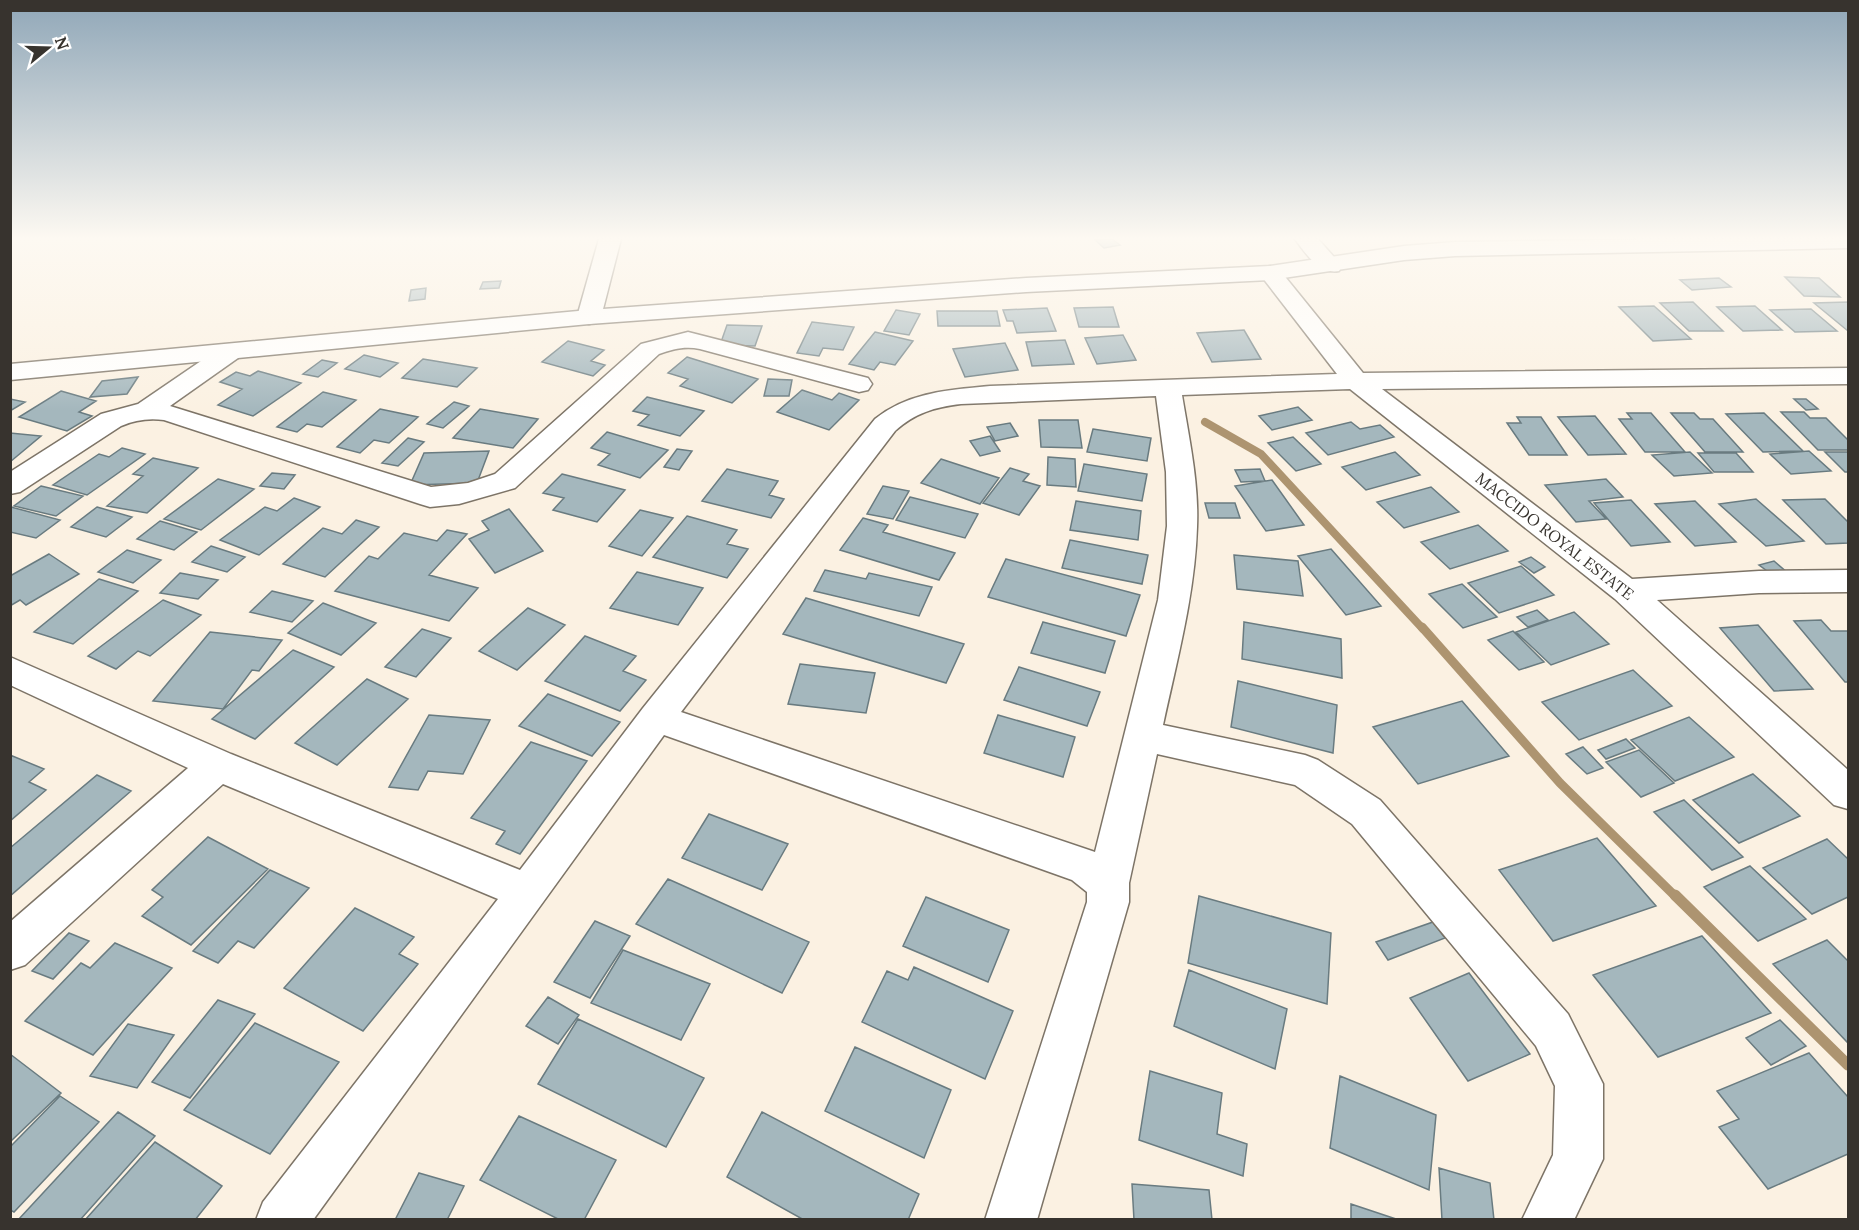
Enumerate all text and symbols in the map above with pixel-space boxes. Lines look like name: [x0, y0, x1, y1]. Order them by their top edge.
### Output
north arrow: [18, 18, 78, 78]
text: N: [51, 34, 74, 52]
street label: MACCIDO ROYAL ESTATE: [1472, 468, 1638, 604]

